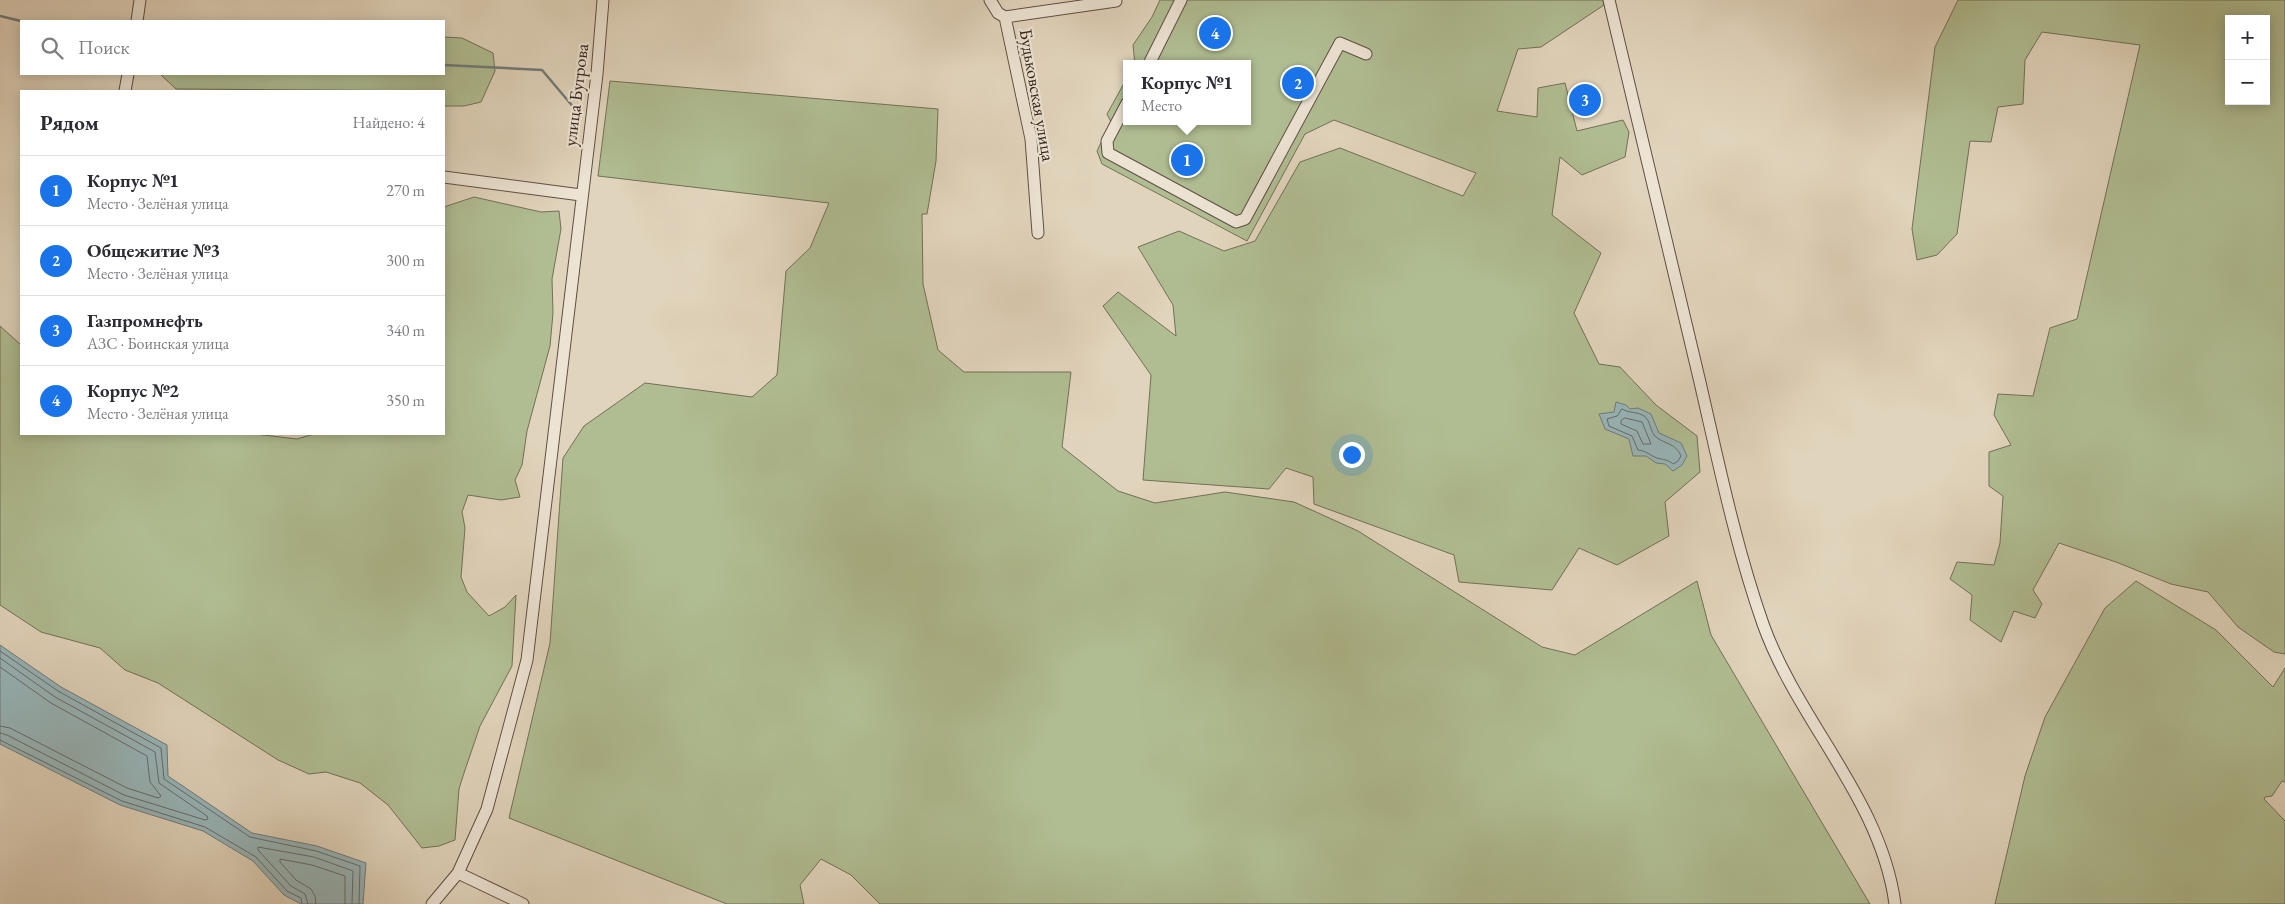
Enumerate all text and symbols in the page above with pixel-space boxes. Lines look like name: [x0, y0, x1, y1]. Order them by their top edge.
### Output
pin: 4: [1199, 14, 1231, 52]
map controls: [2225, 15, 2270, 105]
button: +: [2225, 15, 2270, 60]
search box: [20, 20, 445, 75]
street label: Будьковская улица: [1015, 27, 1061, 164]
icon: search: [38, 34, 66, 62]
text: Поиск: [78, 35, 130, 60]
street label: улица Бугрова: [558, 41, 593, 148]
popup: [1123, 60, 1251, 125]
button: −: [2225, 60, 2270, 105]
pin: 2: [1282, 64, 1314, 102]
text: Корпус №1: [1141, 70, 1233, 95]
pin: 3: [1569, 81, 1601, 119]
text: Место: [1141, 95, 1182, 116]
text: Рядом: [40, 109, 99, 136]
text: Найдено: 4: [353, 112, 425, 133]
pin: 1: [1171, 141, 1203, 179]
text: Корпус №1: [87, 168, 179, 193]
text: 1: [52, 180, 60, 201]
text: 270 m: [386, 180, 425, 201]
text: Место · Зелёная улица: [87, 193, 229, 214]
text: Общежитие №3: [87, 238, 220, 263]
text: 2: [52, 250, 60, 271]
text: 300 m: [386, 250, 425, 271]
text: Место · Зелёная улица: [87, 263, 229, 284]
text: Газпромнефть: [87, 308, 203, 333]
text: 3: [52, 320, 60, 341]
text: 340 m: [386, 320, 425, 341]
text: АЗС · Боинская улица: [87, 333, 229, 354]
text: Корпус №2: [87, 378, 179, 403]
text: 4: [52, 390, 60, 411]
text: 350 m: [386, 390, 425, 411]
text: Место · Зелёная улица: [87, 403, 229, 424]
your location: [1339, 442, 1365, 468]

